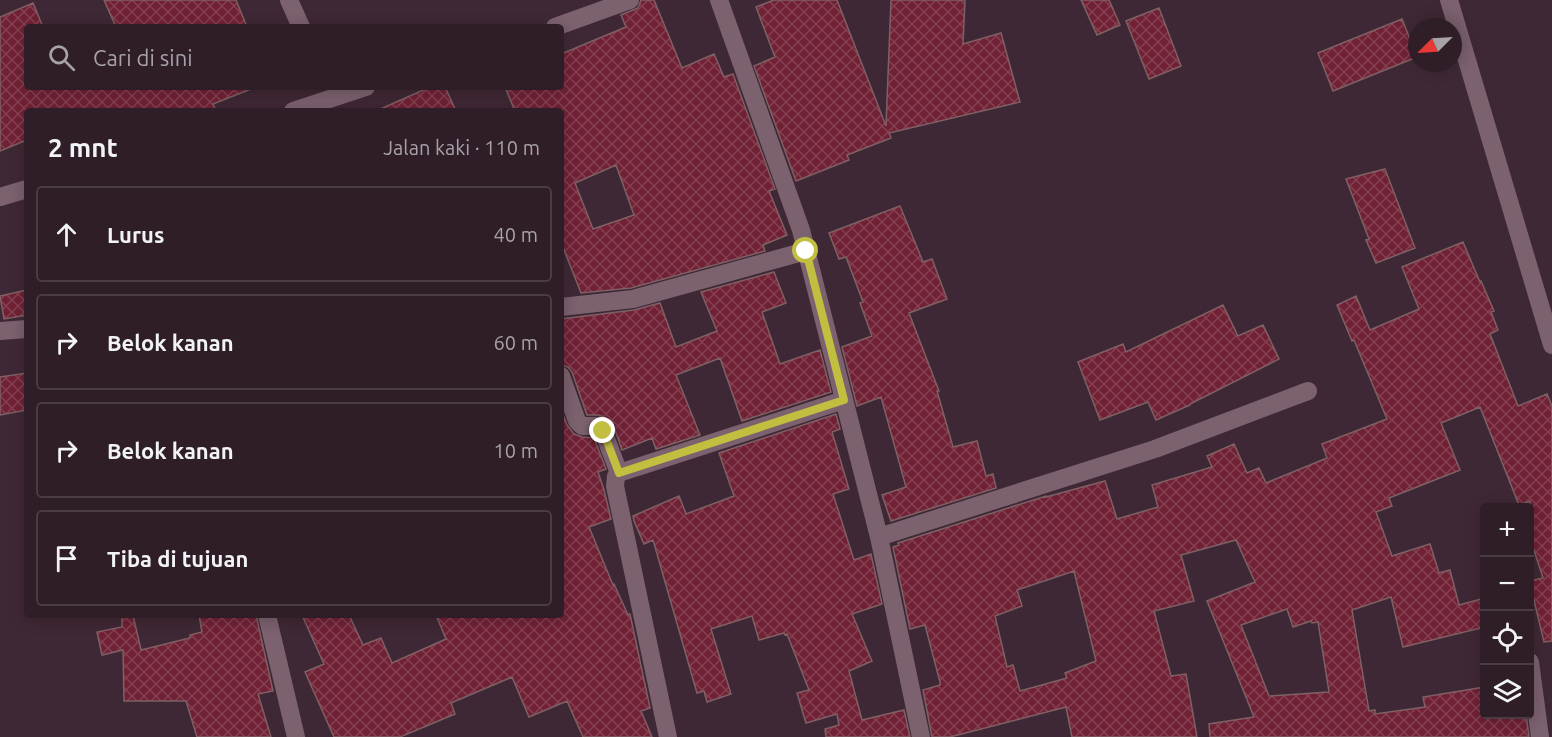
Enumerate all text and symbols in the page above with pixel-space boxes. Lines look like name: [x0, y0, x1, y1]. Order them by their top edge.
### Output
north arrow: [1408, 18, 1462, 72]
search box: [24, 24, 564, 90]
icon: search: [45, 41, 78, 74]
text: Cari di sini: [93, 45, 193, 70]
text: 2 mnt: [48, 133, 118, 162]
text: Jalan kaki · 110 m: [383, 136, 540, 159]
icon: ahead: [50, 218, 83, 251]
text: Lurus: [107, 222, 164, 247]
text: 40 m: [494, 223, 538, 246]
route start: [792, 237, 818, 263]
icon: right: [50, 326, 83, 359]
text: Belok kanan: [107, 330, 234, 355]
text: 60 m: [494, 331, 538, 354]
route end: [589, 417, 615, 443]
icon: right: [50, 434, 83, 467]
text: Belok kanan: [107, 438, 234, 463]
text: 10 m: [494, 439, 538, 462]
map controls: [1480, 503, 1534, 719]
button: +: [1480, 503, 1534, 557]
icon: arrive: [50, 542, 83, 575]
text: Tiba di tujuan: [107, 546, 248, 571]
button: −: [1480, 557, 1534, 611]
button: locate: [1480, 611, 1534, 665]
button: layers: [1480, 665, 1534, 719]

